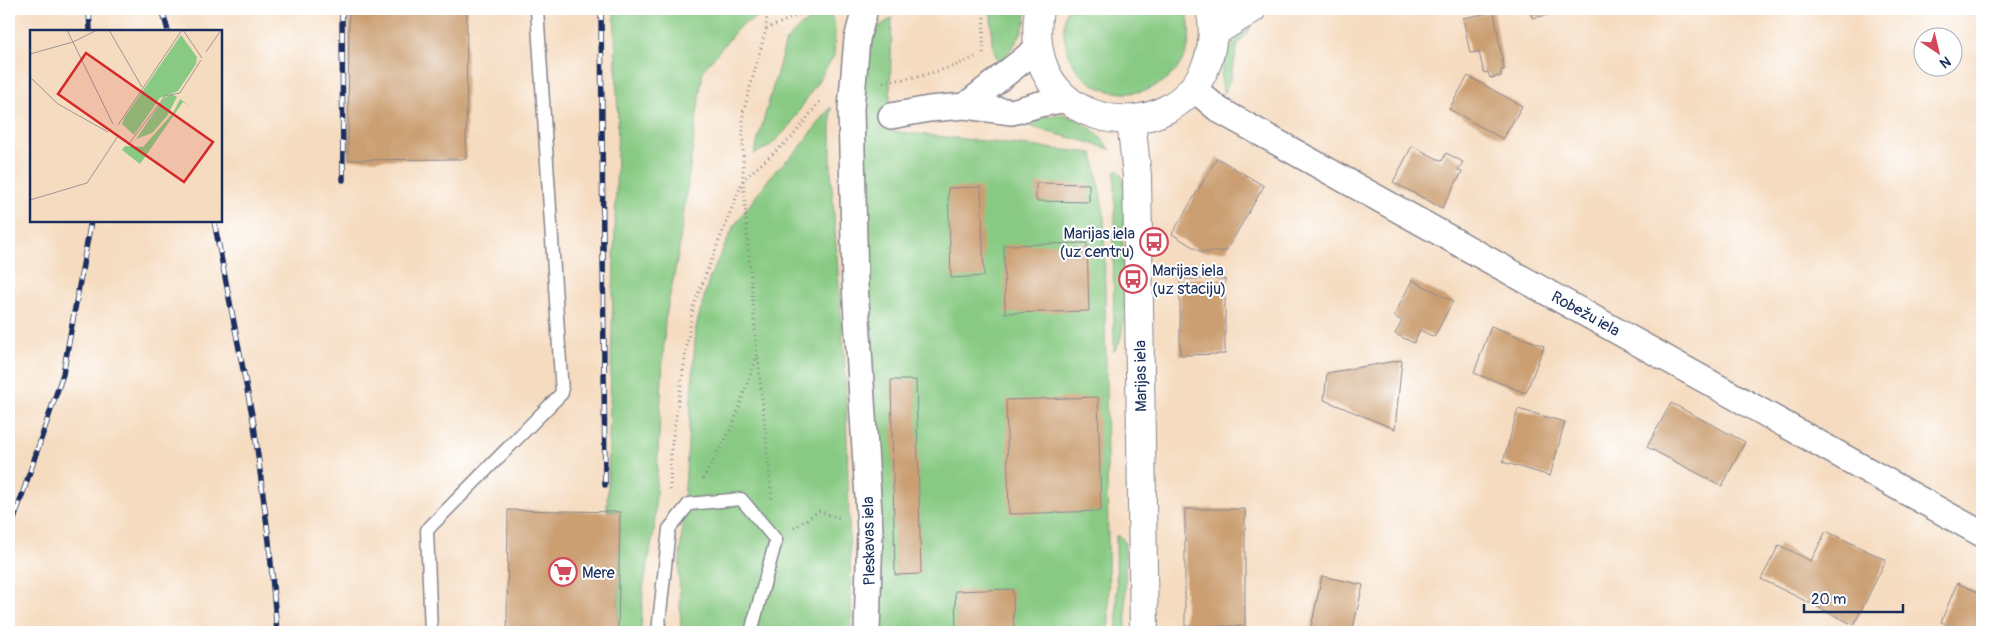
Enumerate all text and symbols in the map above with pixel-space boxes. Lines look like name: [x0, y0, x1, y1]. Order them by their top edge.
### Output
north arrow: [1914, 28, 1964, 78]
inset map: [30, 30, 222, 222]
text: N: [1936, 53, 1954, 72]
place label: Marijas iela (uz centru): [1060, 224, 1135, 262]
bus stop icon: Marijas iela (uz centru): [1139, 227, 1169, 257]
place label: Marijas iela (uz staciju): [1152, 261, 1226, 299]
bus stop icon: Marijas iela (uz staciju): [1118, 264, 1148, 294]
street label: Robežu iela: [1548, 287, 1623, 341]
street label: Marijas iela: [1130, 340, 1152, 412]
street label: Pleskavas iela: [858, 496, 880, 586]
supermarket icon: Mere: [548, 557, 578, 587]
place label: Mere: [582, 563, 615, 583]
scale bar: [1804, 581, 1902, 613]
text: 20 m: [1811, 590, 1846, 609]

